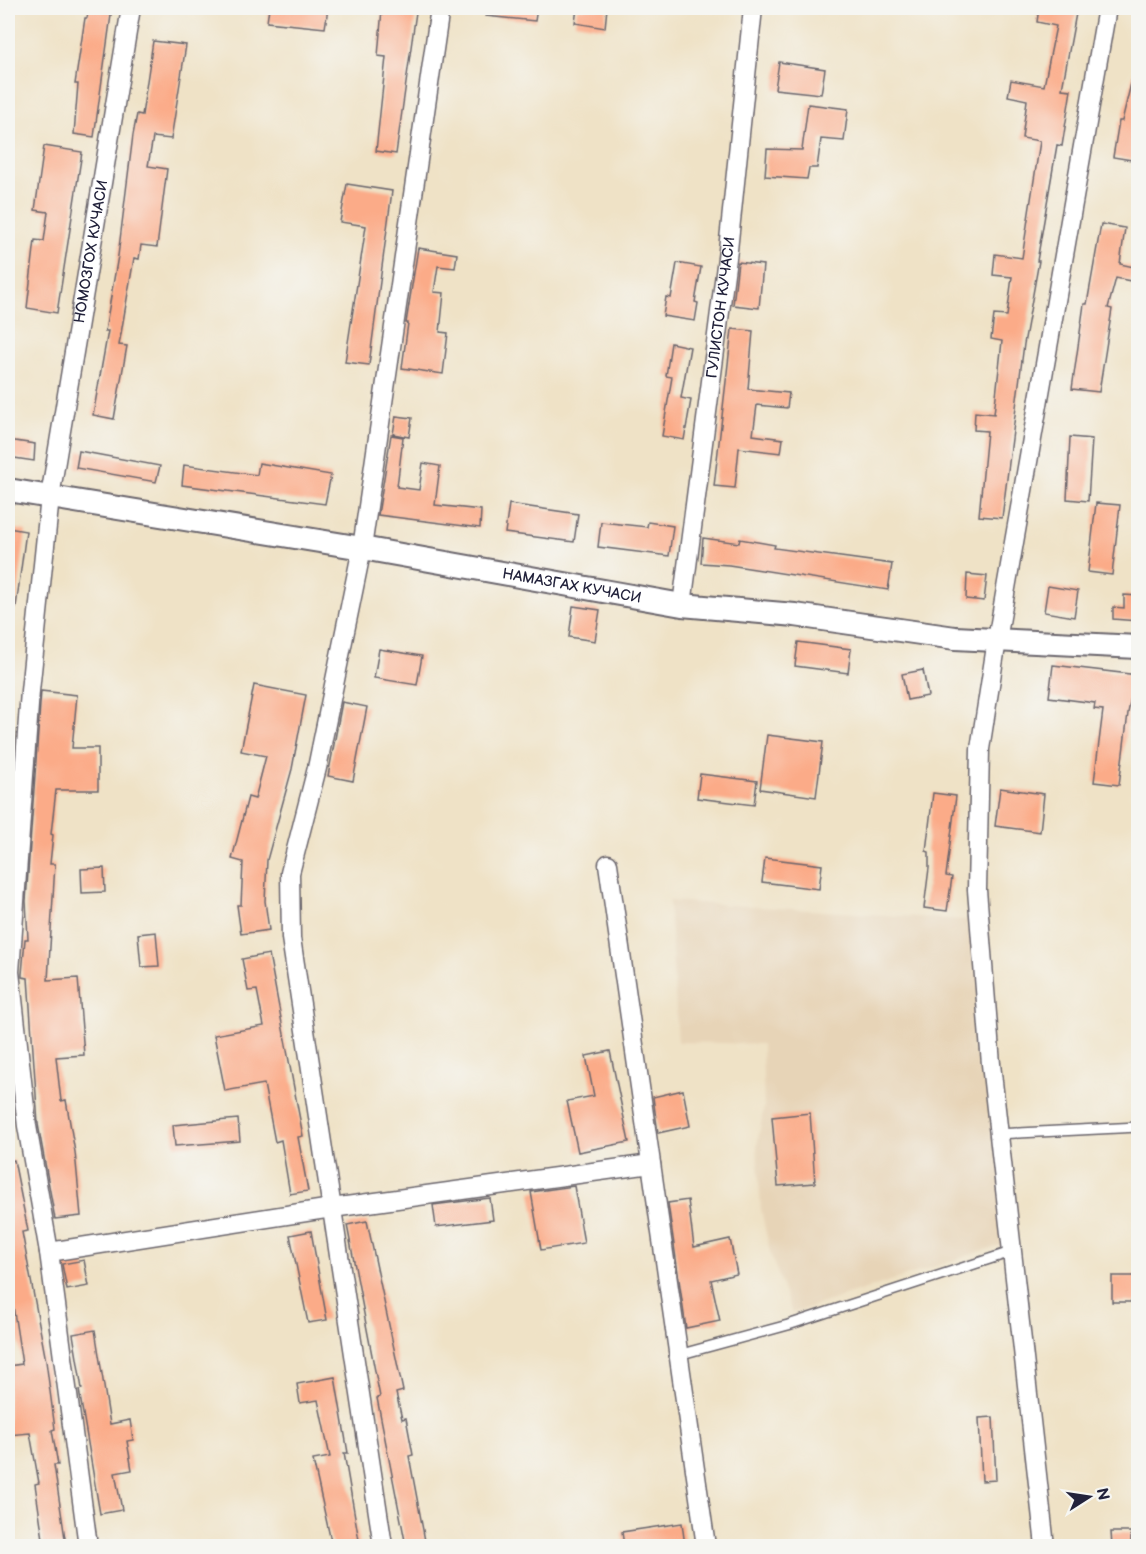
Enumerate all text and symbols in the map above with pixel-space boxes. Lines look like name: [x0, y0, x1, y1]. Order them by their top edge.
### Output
street label: НОМОЗГОХ КУЧАСИ: [70, 179, 112, 325]
street label: ГУЛИСТОН КУЧАСИ: [702, 236, 739, 380]
street label: НАМАЗГАХ КУЧАСИ: [501, 564, 643, 608]
north arrow: [1059, 1467, 1119, 1527]
text: N: [1092, 1486, 1113, 1502]

